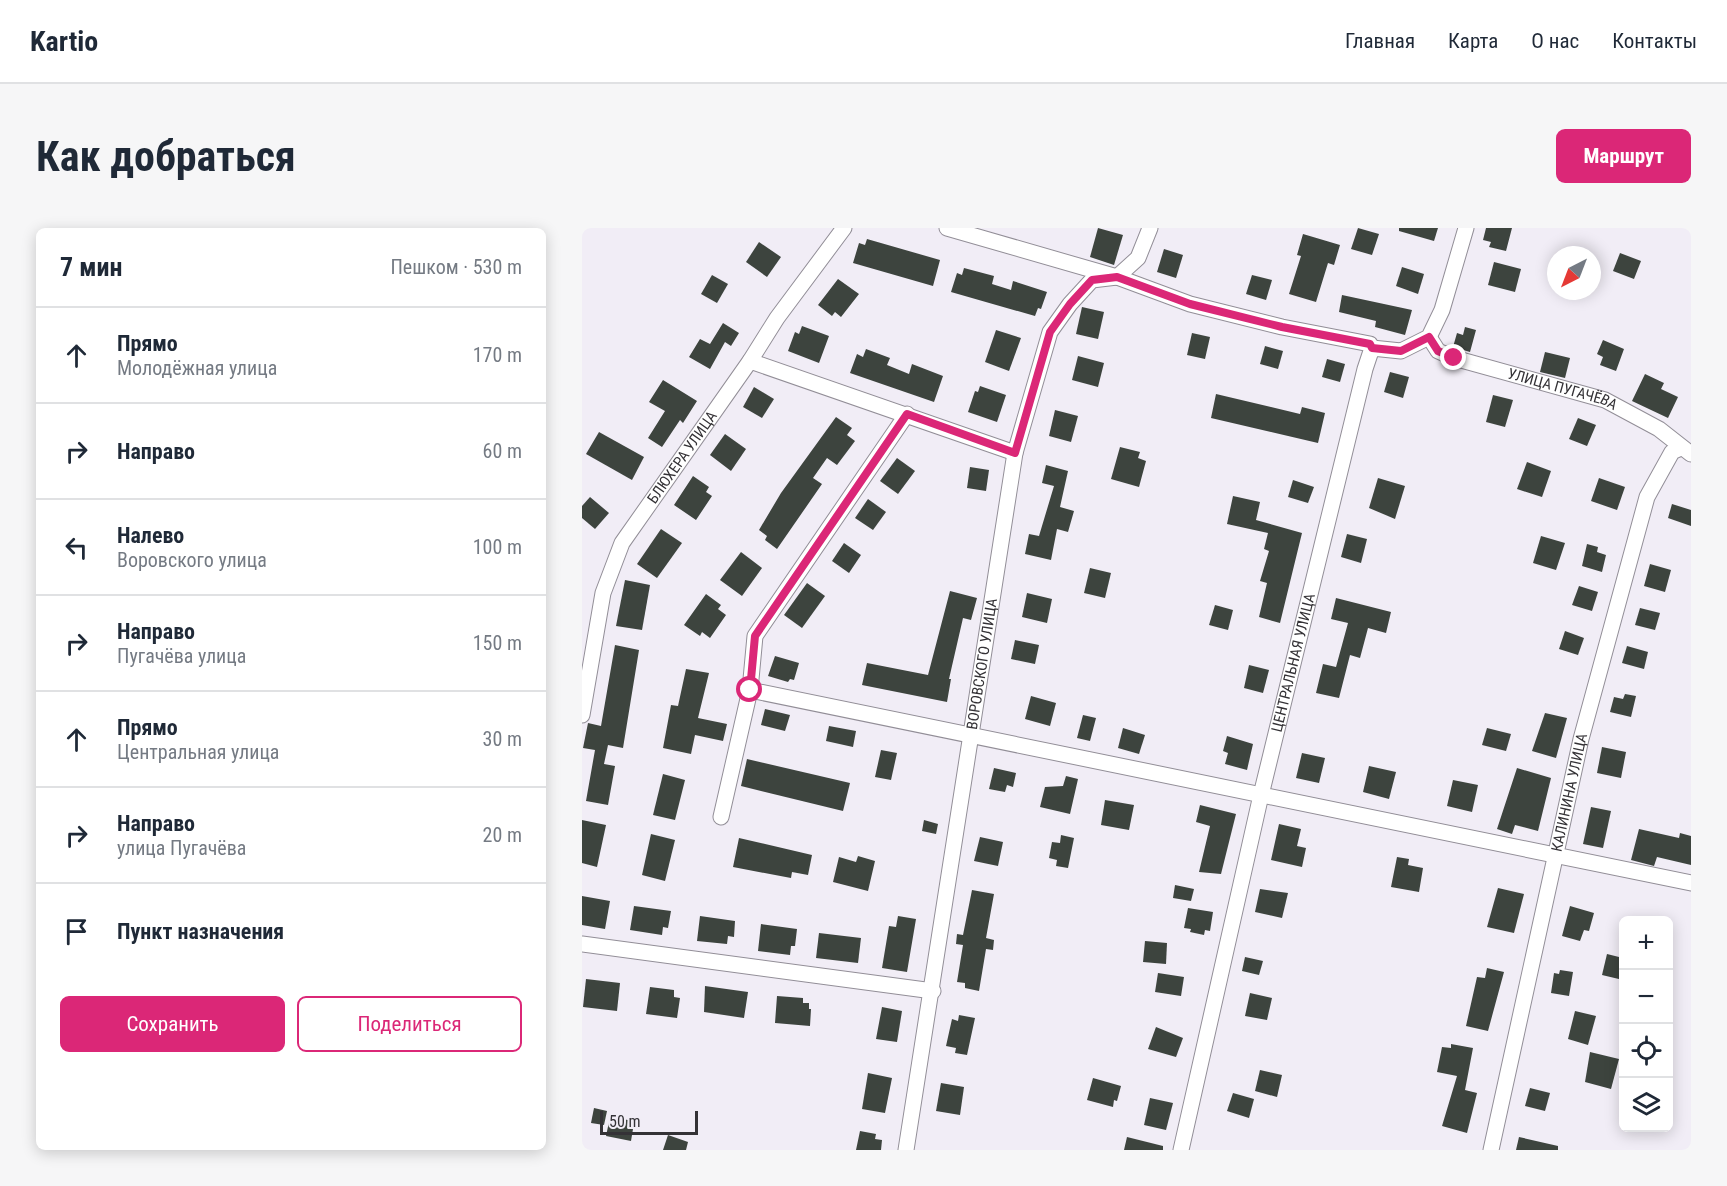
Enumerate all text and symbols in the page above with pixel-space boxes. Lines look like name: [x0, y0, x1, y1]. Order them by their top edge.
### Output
text: Kartio: [30, 25, 98, 58]
text: Главная: [1345, 29, 1415, 53]
text: Карта: [1448, 29, 1498, 53]
text: О нас: [1531, 29, 1579, 53]
text: Контакты: [1612, 29, 1697, 53]
button: Маршрут: [1556, 129, 1691, 183]
text: Как добраться: [36, 132, 296, 181]
north arrow: [1547, 246, 1601, 300]
text: 7 мин: [60, 252, 122, 282]
text: Пешком · 530 m: [390, 255, 522, 279]
text: Прямо: [117, 331, 178, 356]
icon: ahead: [60, 339, 93, 372]
text: 170 m: [473, 343, 522, 367]
route end: [1440, 344, 1466, 370]
text: Молодёжная улица: [117, 356, 277, 380]
street label: УЛИЦА ПУГАЧЁВА: [1506, 364, 1621, 414]
street label: БЛЮХЕРА УЛИЦА: [644, 407, 721, 507]
icon: right: [60, 435, 93, 468]
text: Направо: [117, 439, 195, 464]
text: 60 m: [483, 439, 522, 463]
text: Налево: [117, 523, 184, 548]
icon: left: [60, 531, 93, 564]
text: 100 m: [473, 535, 522, 559]
text: Воровского улица: [117, 548, 267, 572]
street label: ЦЕНТРАЛЬНАЯ УЛИЦА: [1268, 591, 1319, 734]
street label: ВОРОВСКОГО УЛИЦА: [963, 597, 1001, 731]
text: Направо: [117, 619, 195, 644]
icon: right: [60, 627, 93, 660]
text: 150 m: [473, 631, 522, 655]
text: Пугачёва улица: [117, 644, 246, 668]
route start: [736, 676, 762, 702]
text: Прямо: [117, 715, 178, 740]
icon: ahead: [60, 723, 93, 756]
text: 30 m: [483, 727, 522, 751]
street label: КАЛИНИНА УЛИЦА: [1548, 731, 1591, 853]
text: Центральная улица: [117, 740, 279, 764]
text: Направо: [117, 811, 195, 836]
icon: right: [60, 819, 93, 852]
text: 20 m: [483, 823, 522, 847]
text: улица Пугачёва: [117, 836, 246, 860]
icon: arrive: [60, 915, 93, 948]
map controls: [1619, 916, 1673, 1132]
button: +: [1619, 916, 1673, 970]
text: Пункт назначения: [117, 919, 284, 944]
button: −: [1619, 970, 1673, 1024]
button: Сохранить: [60, 996, 285, 1052]
button: Поделиться: [297, 996, 522, 1052]
button: locate: [1619, 1024, 1673, 1078]
button: layers: [1619, 1078, 1673, 1132]
scale bar: [600, 1108, 698, 1136]
text: 50 m: [609, 1112, 641, 1131]

